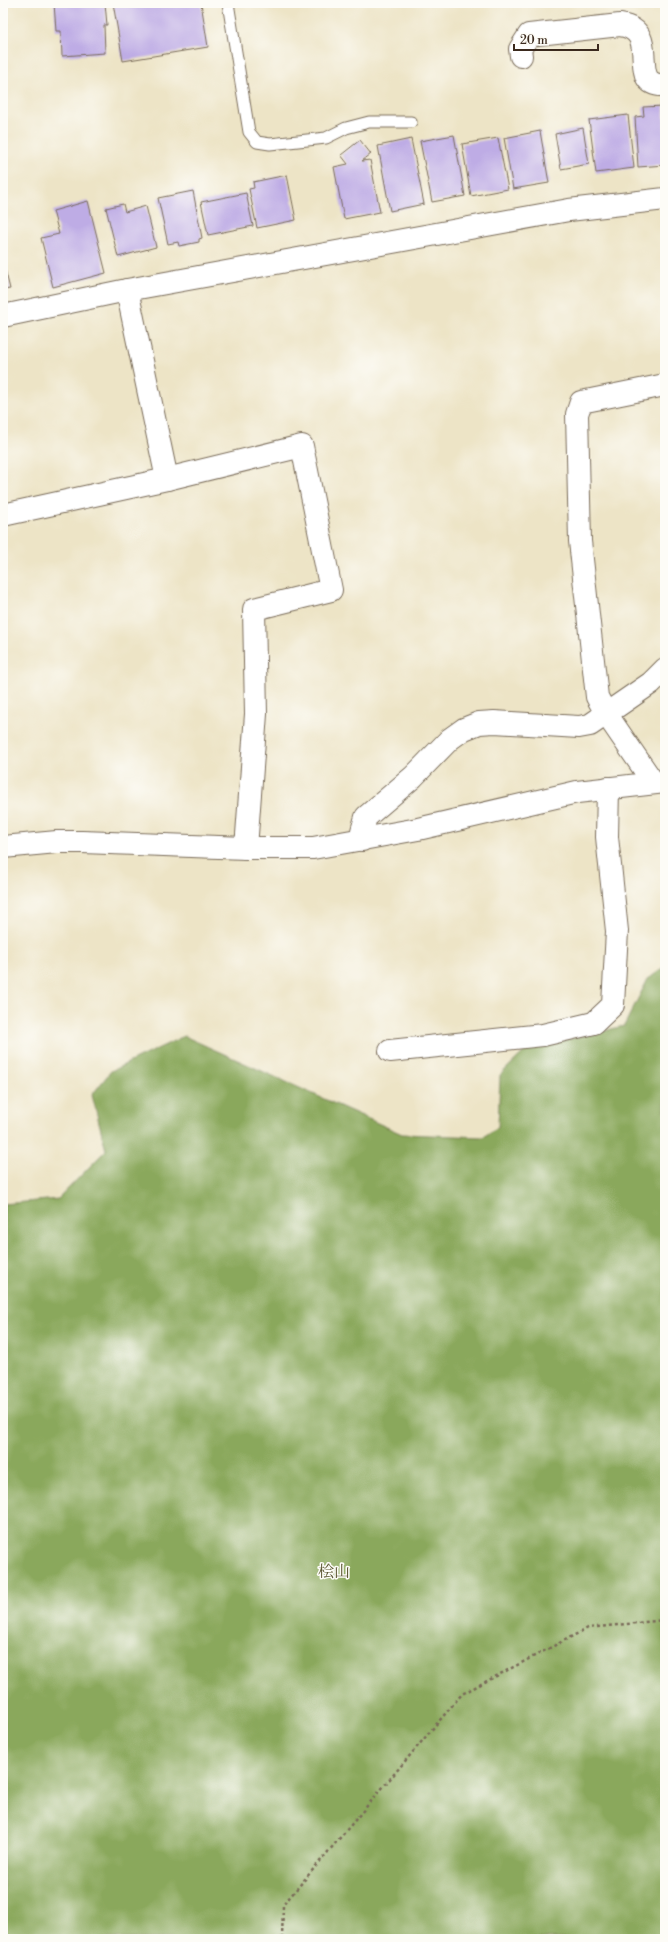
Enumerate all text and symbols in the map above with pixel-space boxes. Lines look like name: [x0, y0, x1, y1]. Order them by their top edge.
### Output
scale bar: [514, 26, 598, 52]
text: 20 m: [520, 33, 548, 48]
park label: 桧山: [318, 1562, 350, 1582]

